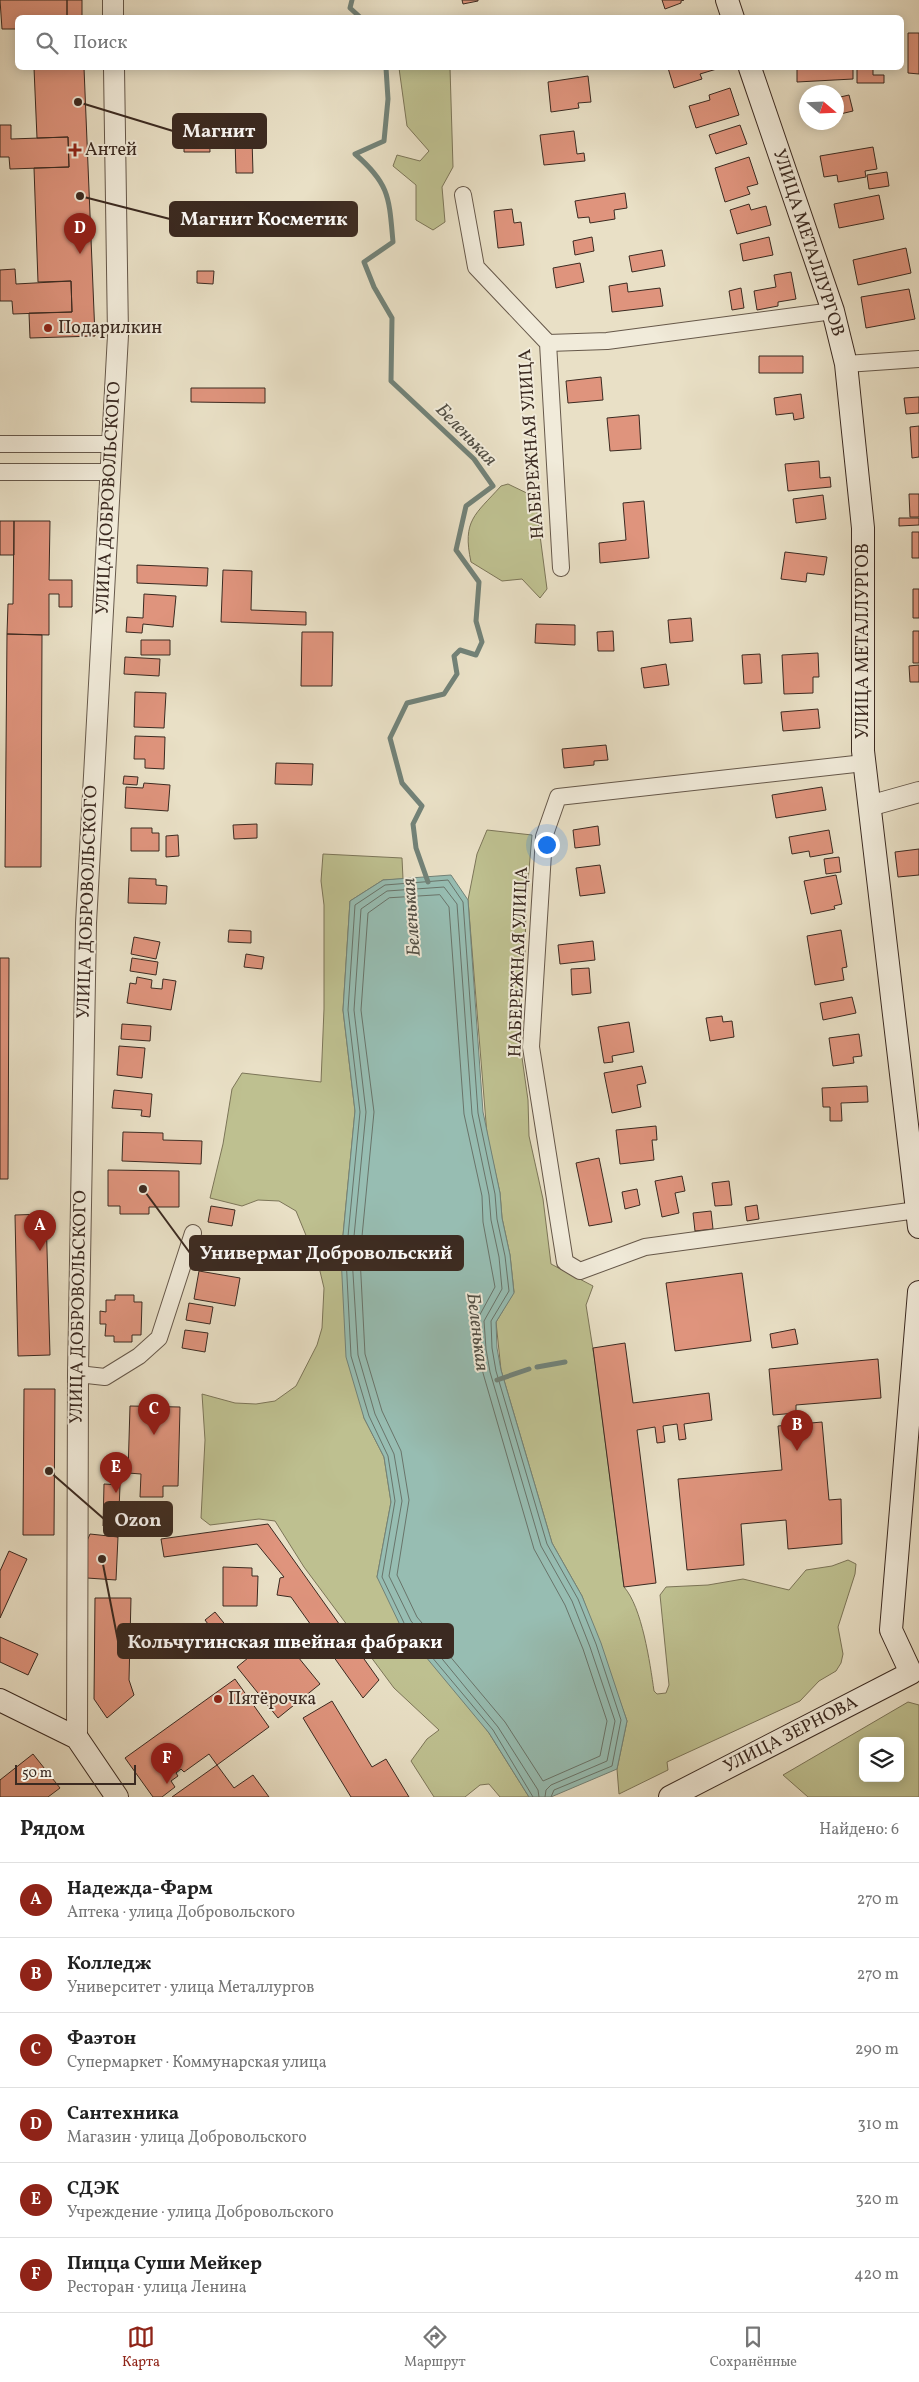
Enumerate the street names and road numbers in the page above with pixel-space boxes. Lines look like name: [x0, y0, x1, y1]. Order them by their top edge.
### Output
street label: УЛИЦА МЕТАЛЛУРГОВ: [766, 146, 850, 340]
street label: НАБЕРЕЖНАЯ УЛИЦА: [513, 348, 551, 540]
street label: УЛИЦА ДОБРОВОЛЬСКОГО: [90, 381, 128, 615]
street label: УЛИЦА МЕТАЛЛУРГОВ: [851, 543, 876, 739]
street label: УЛИЦА ДОБРОВОЛЬСКОГО: [71, 785, 105, 1019]
street label: НАБЕРЕЖНАЯ УЛИЦА: [503, 866, 535, 1058]
street label: УЛИЦА ДОБРОВОЛЬСКОГО: [64, 1190, 94, 1424]
street label: УЛИЦА ЗЕРНОВА: [720, 1690, 863, 1780]

